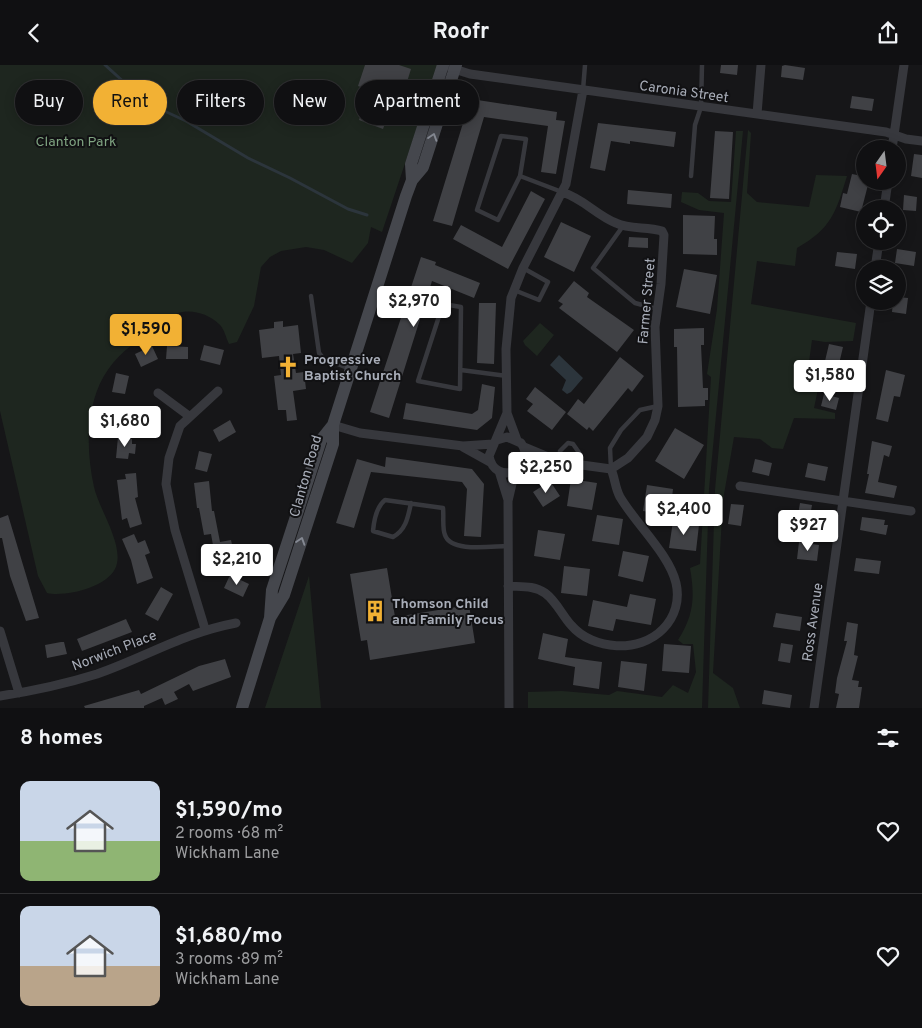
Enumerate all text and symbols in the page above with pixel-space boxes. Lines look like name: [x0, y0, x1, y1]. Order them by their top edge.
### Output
icon: back: [20, 19, 48, 47]
text: Roofr: [433, 19, 489, 46]
icon: share: [874, 19, 902, 47]
street label: Caronia Street: [638, 78, 730, 107]
chip: Buy: [15, 80, 83, 125]
chip: Rent: [93, 80, 167, 125]
chip: Filters: [177, 80, 264, 125]
chip: New: [274, 80, 345, 125]
chip: Apartment: [355, 80, 479, 125]
one-way arrow: [427, 133, 437, 141]
park label: Clanton Park: [36, 134, 116, 151]
north arrow: [856, 140, 906, 190]
map controls: [856, 140, 906, 310]
button: locate: [856, 200, 906, 250]
street label: Farmer Street: [635, 257, 660, 345]
button: layers: [856, 260, 906, 310]
pin: $2,970: [373, 285, 455, 328]
text: $2,970: [388, 292, 440, 312]
pin: $1,590: [105, 313, 187, 356]
text: $1,590: [121, 320, 171, 340]
place label: Progressive Baptist Church: [304, 352, 401, 385]
church icon: Progressive Baptist Church: [275, 354, 301, 380]
pin: $1,580: [789, 359, 871, 402]
text: $1,580: [805, 366, 855, 386]
pin: $1,680: [84, 405, 166, 448]
text: $1,680: [100, 412, 150, 432]
street label: Clanton Road: [287, 433, 326, 519]
pin: $2,250: [505, 451, 587, 494]
text: $2,250: [519, 458, 573, 478]
pin: $2,400: [643, 493, 725, 536]
text: $2,400: [657, 500, 711, 520]
pin: $927: [778, 509, 838, 552]
text: $927: [789, 516, 827, 536]
one-way arrow: [295, 537, 305, 545]
pin: $2,210: [196, 543, 278, 586]
text: $2,210: [212, 550, 262, 570]
street label: Ross Avenue: [800, 582, 827, 663]
place label: Thomson Child and Family Focus: [392, 596, 504, 629]
building icon: Thomson Child and Family Focus: [362, 598, 388, 624]
street label: Norwich Place: [70, 627, 159, 675]
icon: filters: [874, 724, 902, 752]
text: 8 homes: [20, 725, 103, 752]
text: $1,590/mo: [175, 797, 283, 824]
icon: home: [60, 801, 120, 861]
icon: heart: [874, 817, 902, 845]
text: 2 rooms · 68 m²: [175, 824, 283, 844]
text: Wickham Lane: [175, 844, 279, 864]
text: $1,680/mo: [175, 923, 283, 950]
icon: home: [60, 926, 120, 986]
icon: heart: [874, 942, 902, 970]
text: 3 rooms · 89 m²: [175, 950, 283, 970]
text: Wickham Lane: [175, 970, 279, 990]

